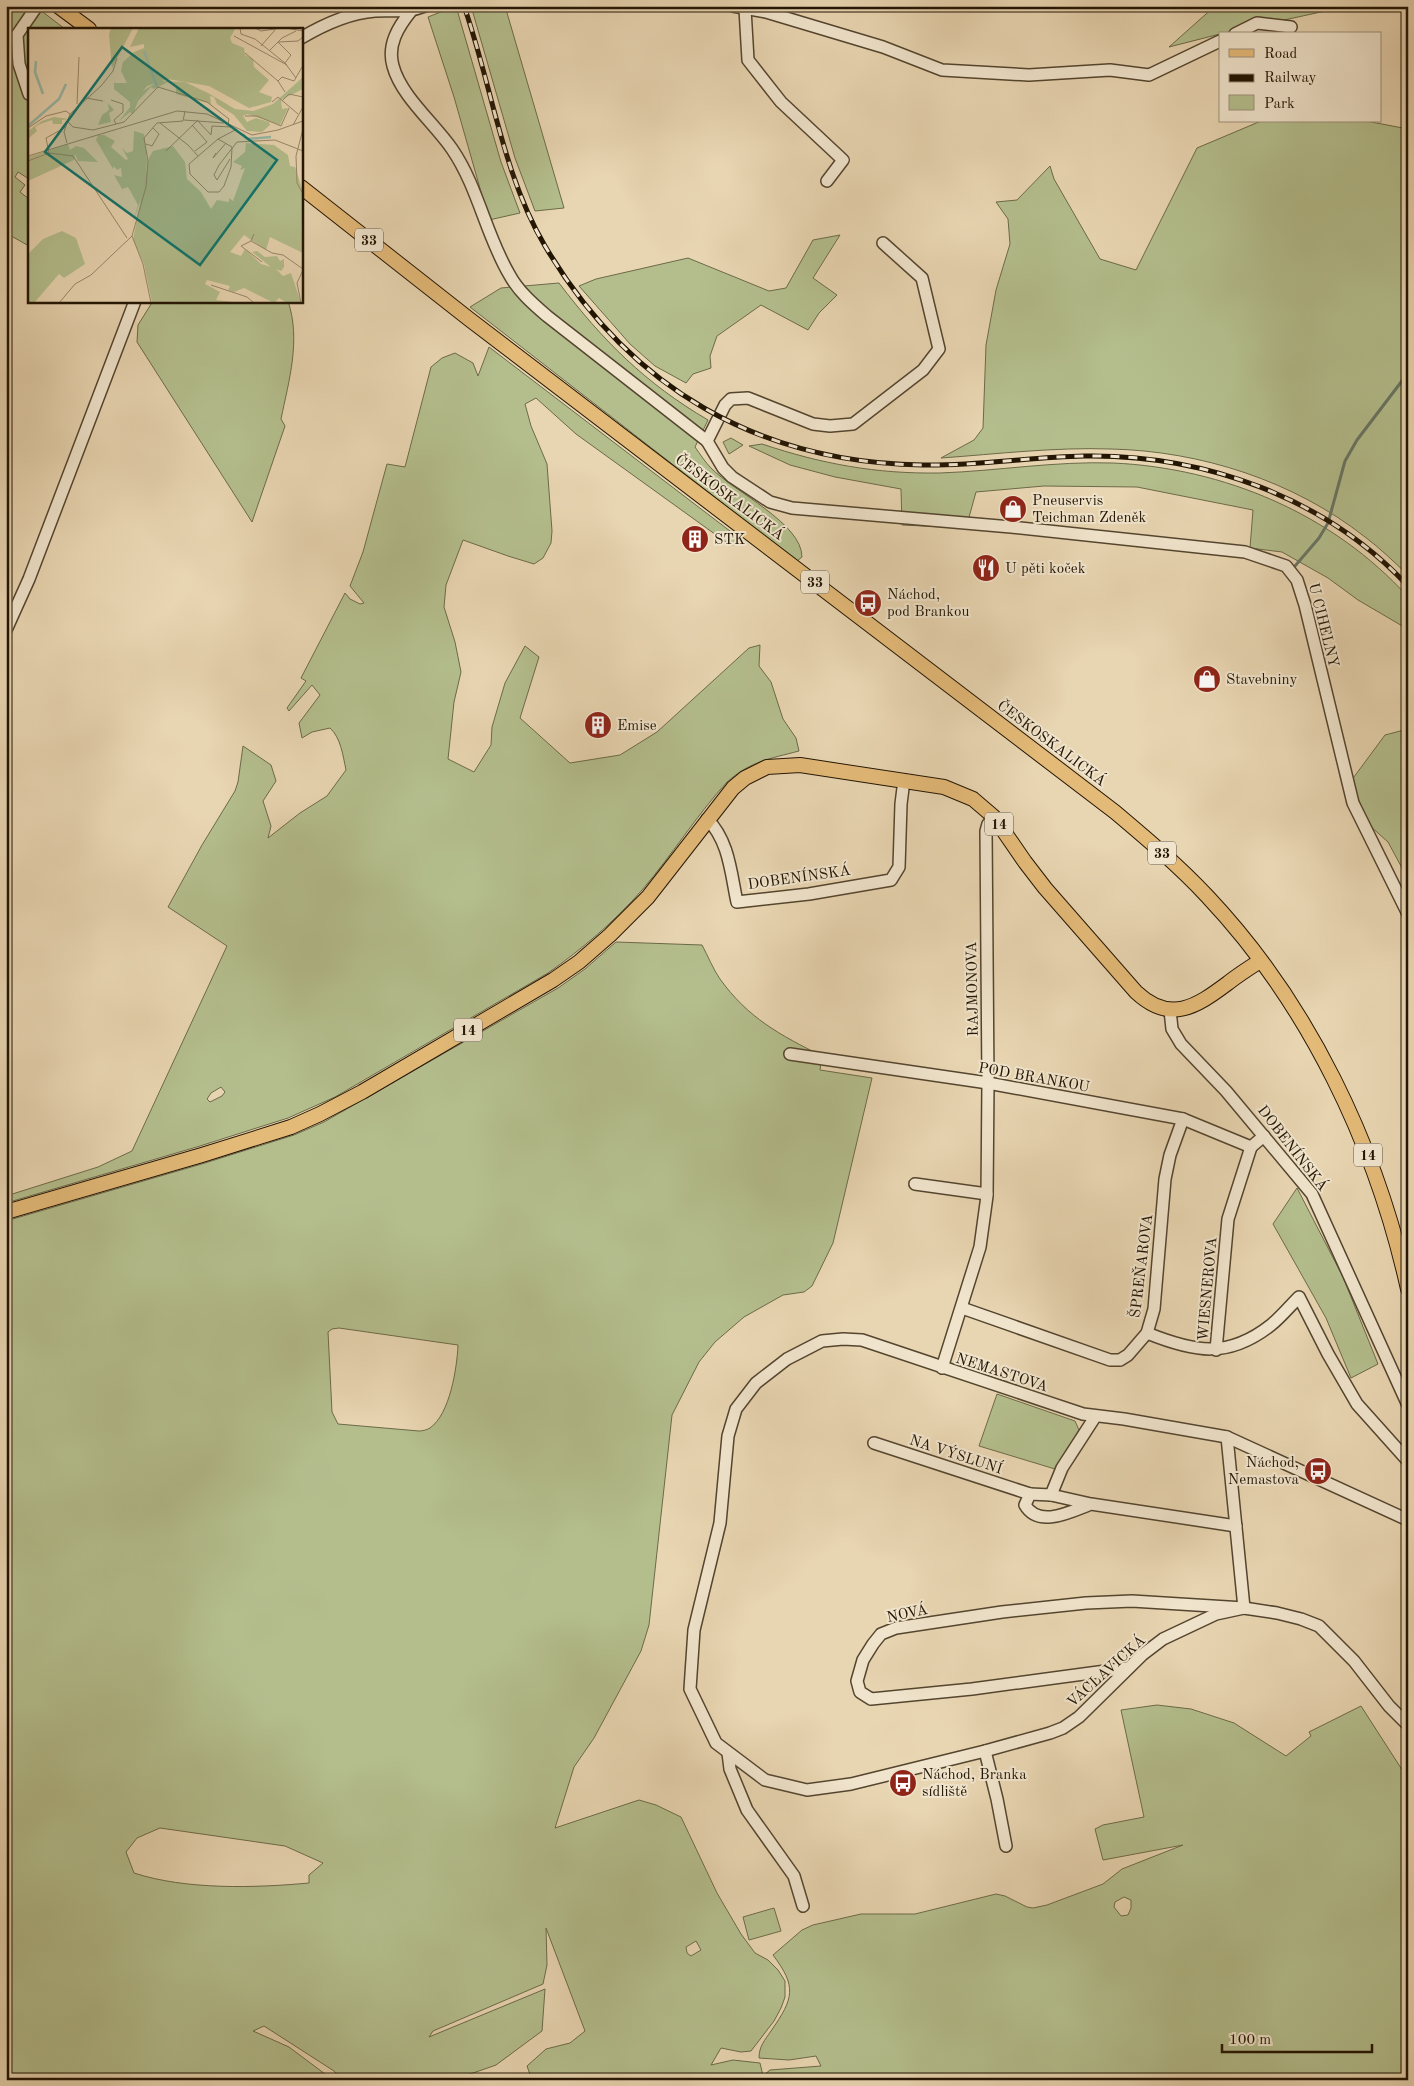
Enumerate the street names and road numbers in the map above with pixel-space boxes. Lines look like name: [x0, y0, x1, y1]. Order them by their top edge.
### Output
road number: 33: [355, 228, 383, 252]
street label: ČESKOSKALICKÁ: [672, 450, 788, 544]
road number: 33: [801, 570, 829, 594]
street label: U CIHELNY: [1305, 582, 1340, 669]
street label: ČESKOSKALICKÁ: [994, 696, 1110, 790]
road number: 14: [985, 812, 1013, 836]
road number: 33: [1148, 841, 1176, 864]
street label: DOBENÍNSKÁ: [746, 861, 852, 893]
street label: RAJMONOVA: [965, 941, 982, 1037]
road number: 14: [454, 1018, 482, 1042]
street label: POD BRANKOU: [977, 1061, 1091, 1096]
street label: DOBENÍNSKÁ: [1254, 1101, 1332, 1195]
road number: 14: [1354, 1144, 1382, 1166]
street label: ŠPREŇAROVA: [1126, 1213, 1156, 1319]
street label: WIESNEROVA: [1196, 1236, 1221, 1342]
street label: NEMASTOVA: [954, 1351, 1050, 1396]
street label: NA VÝSLUNÍ: [907, 1430, 1005, 1478]
street label: NOVÁ: [885, 1600, 930, 1626]
street label: VÁCLAVICKÁ: [1063, 1631, 1149, 1711]

